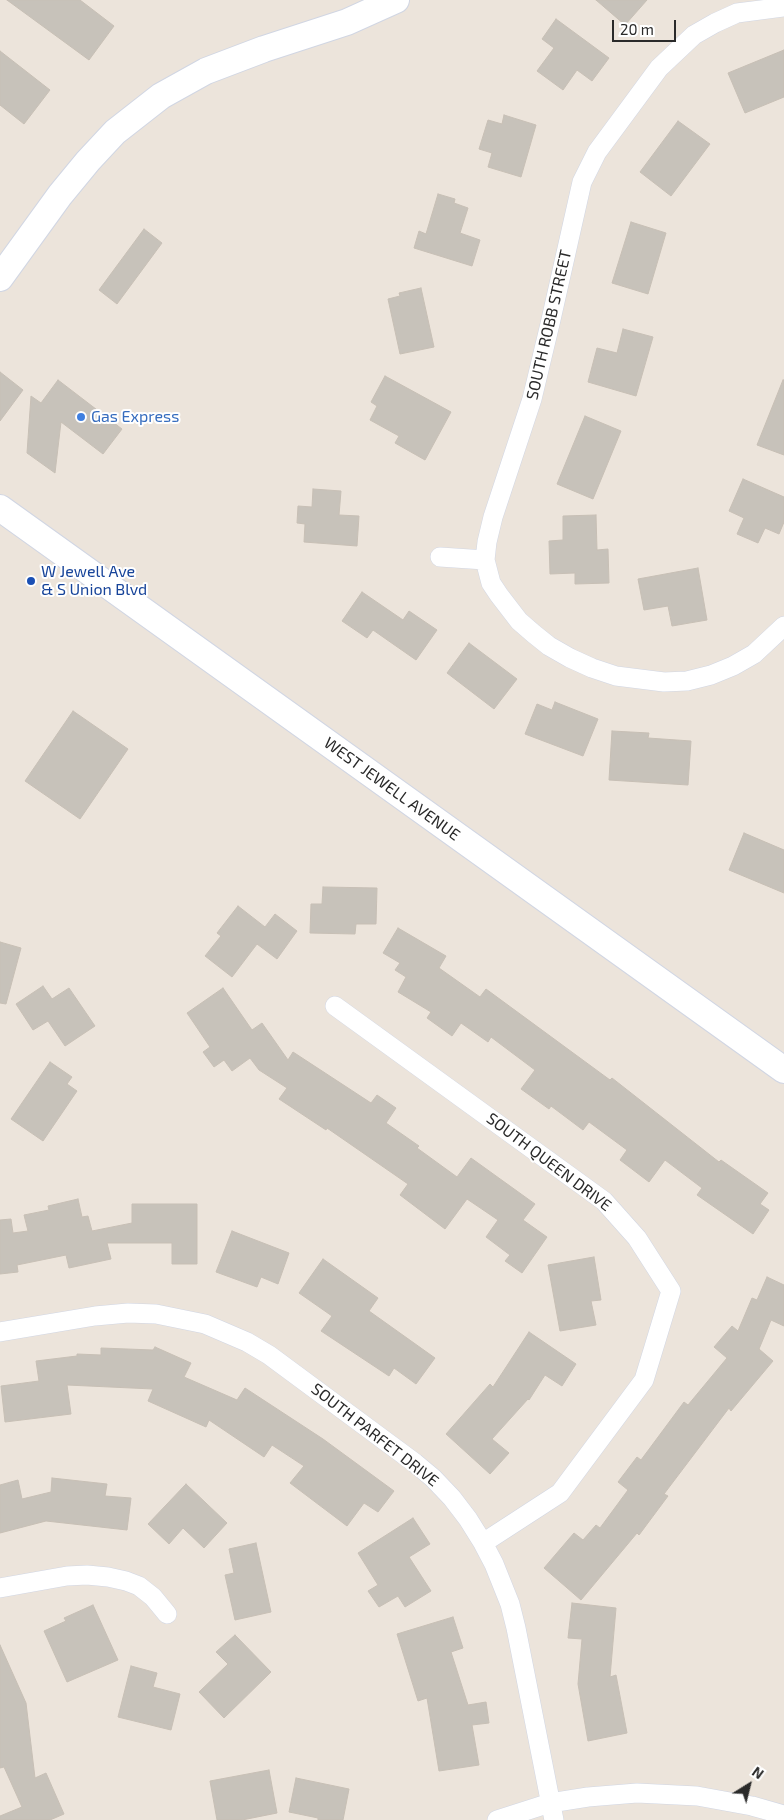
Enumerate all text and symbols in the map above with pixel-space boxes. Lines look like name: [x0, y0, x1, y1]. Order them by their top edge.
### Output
scale bar: [614, 10, 678, 42]
text: 20 m: [620, 20, 654, 38]
street label: SOUTH ROBB STREET: [522, 248, 576, 402]
place label: Gas Express: [91, 407, 179, 427]
marker: Gas Express: [75, 411, 87, 423]
place label: W Jewell Ave & S Union Blvd: [41, 562, 147, 600]
marker: W Jewell Ave & S Union Blvd: [25, 575, 37, 587]
street label: WEST JEWELL AVENUE: [320, 733, 464, 845]
street label: SOUTH QUEEN DRIVE: [483, 1109, 615, 1215]
street label: SOUTH PARFET DRIVE: [307, 1379, 443, 1491]
north arrow: [724, 1760, 774, 1810]
text: N: [749, 1763, 767, 1782]

